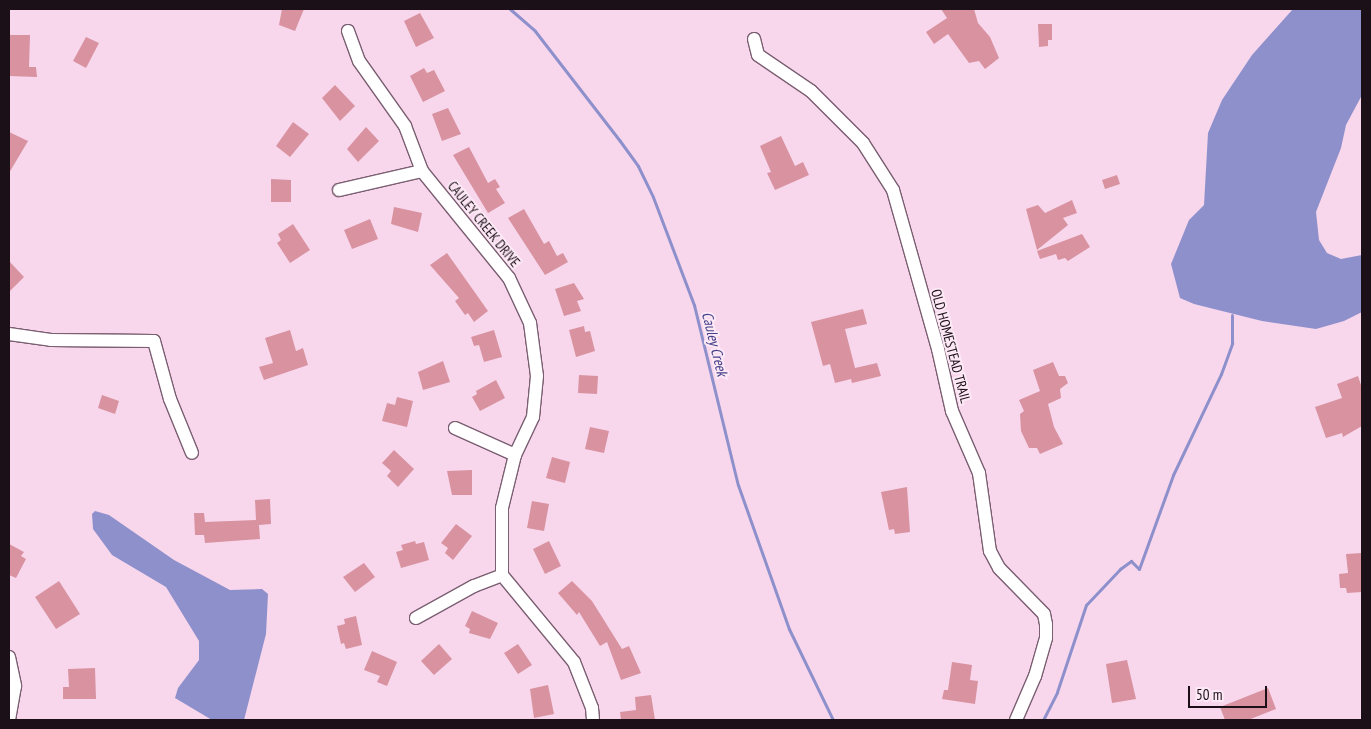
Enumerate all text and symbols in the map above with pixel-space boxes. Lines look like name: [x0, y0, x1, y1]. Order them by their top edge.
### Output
street label: CAULEY CREEK DRIVE: [444, 178, 524, 270]
street label: OLD HOMESTEAD TRAIL: [928, 287, 974, 405]
water label: Cauley Creek: [698, 310, 732, 378]
scale bar: [1191, 676, 1270, 708]
text: 50 m: [1196, 685, 1222, 704]

